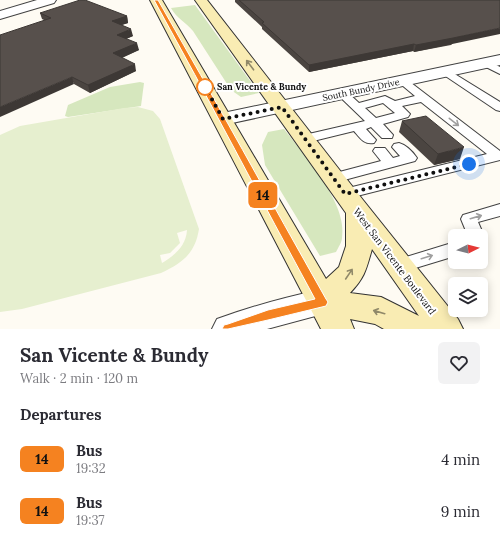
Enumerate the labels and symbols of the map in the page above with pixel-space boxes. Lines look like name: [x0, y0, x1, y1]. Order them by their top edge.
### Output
one-way arrow: [246, 60, 254, 71]
street label: South Bundy Drive: [321, 76, 400, 103]
marker: San Vicente & Bundy: [196, 78, 214, 96]
place label: San Vicente & Bundy: [217, 81, 306, 92]
one-way arrow: [448, 118, 459, 126]
your location: [459, 154, 479, 174]
line badge: 14: [245, 182, 281, 208]
street label: West San Vicente Boulevard: [350, 206, 439, 317]
one-way arrow: [469, 213, 482, 220]
north arrow: [448, 229, 488, 269]
one-way arrow: [420, 253, 433, 260]
one-way arrow: [345, 268, 353, 279]
one-way arrow: [372, 307, 385, 315]

